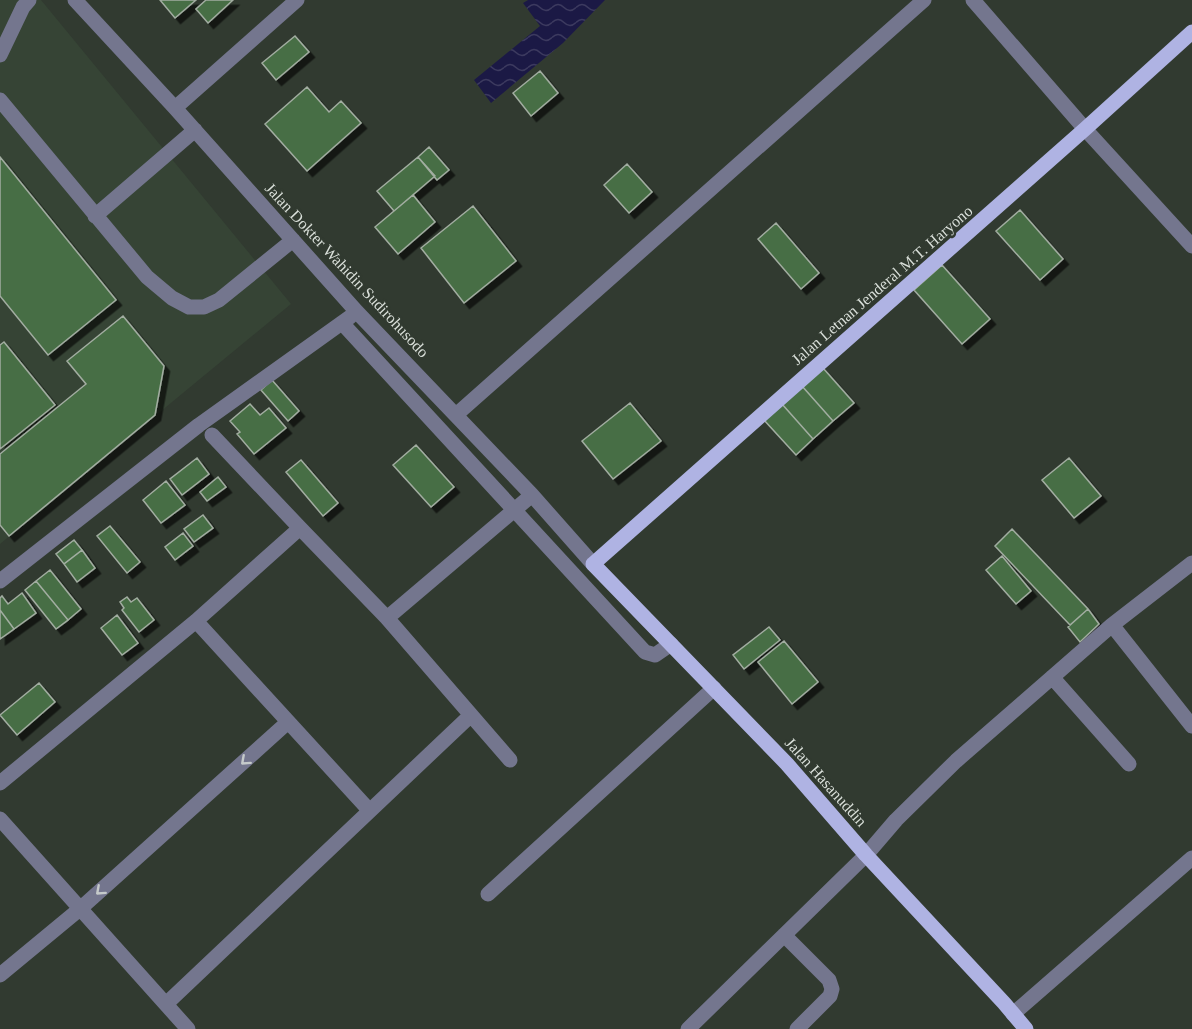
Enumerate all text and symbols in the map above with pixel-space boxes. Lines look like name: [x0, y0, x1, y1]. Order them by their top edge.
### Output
street label: Jalan Dokter Wahidin Sudirohusodo: [262, 179, 432, 361]
street label: Jalan Letnan Jenderal M.T. Haryono: [788, 202, 976, 369]
street label: Jalan Hasanuddin: [782, 734, 870, 830]
one-way arrow: [241, 754, 252, 765]
one-way arrow: [96, 884, 106, 895]

